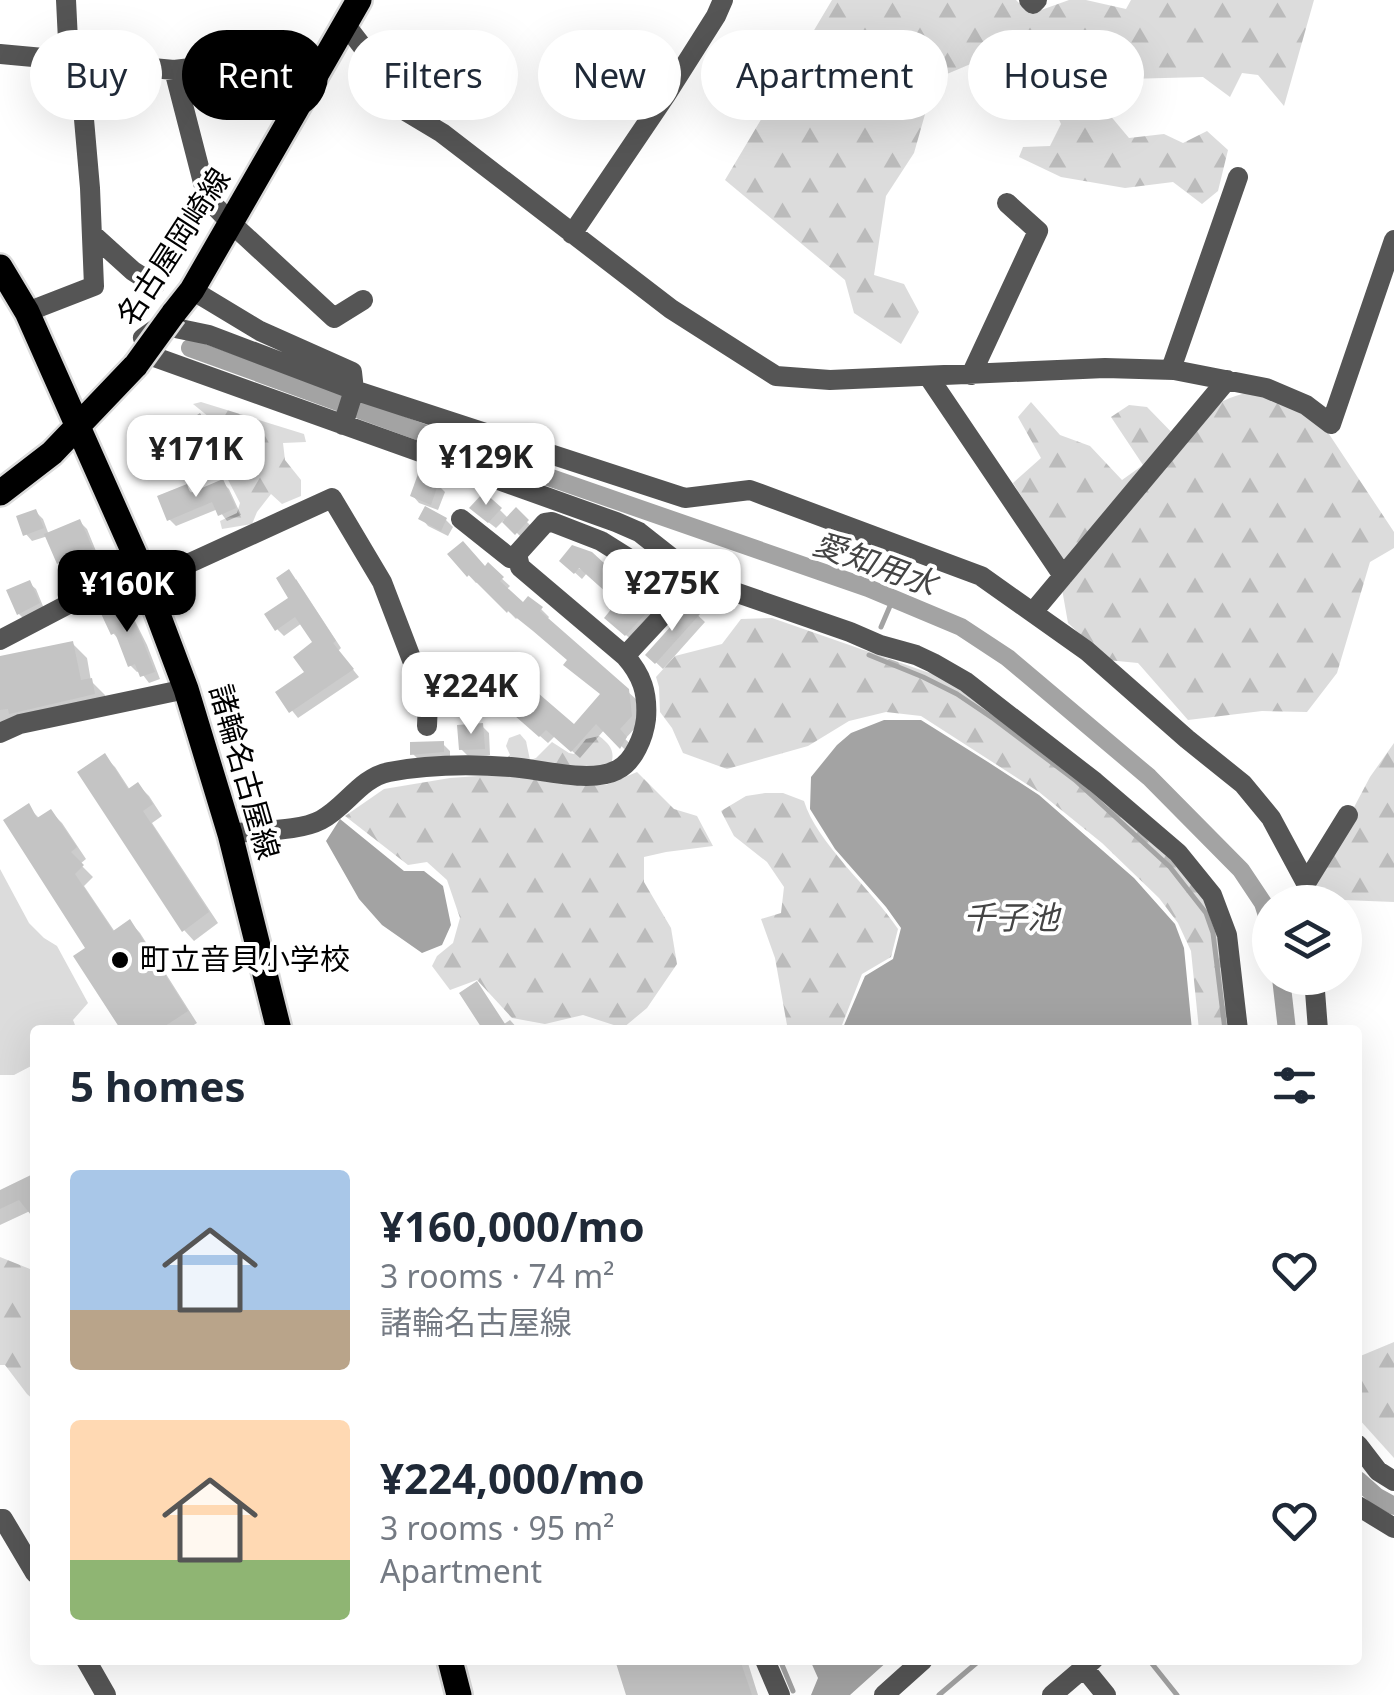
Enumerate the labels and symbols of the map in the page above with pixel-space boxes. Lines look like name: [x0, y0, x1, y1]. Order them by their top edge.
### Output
street label: 名古屋岡崎線: [107, 160, 239, 333]
pin: ¥171K: [126, 415, 266, 500]
pin: ¥129K: [416, 423, 556, 508]
water label: 愛知用水: [808, 520, 946, 606]
pin: ¥275K: [602, 549, 742, 634]
pin: ¥160K: [57, 550, 197, 635]
pin: ¥224K: [401, 652, 541, 737]
street label: 諸輪名古屋線: [201, 679, 290, 864]
water label: 千子池: [963, 895, 1062, 938]
place label: 町立音貝小学校: [140, 938, 350, 979]
marker: 町立音貝小学校: [109, 949, 131, 971]

